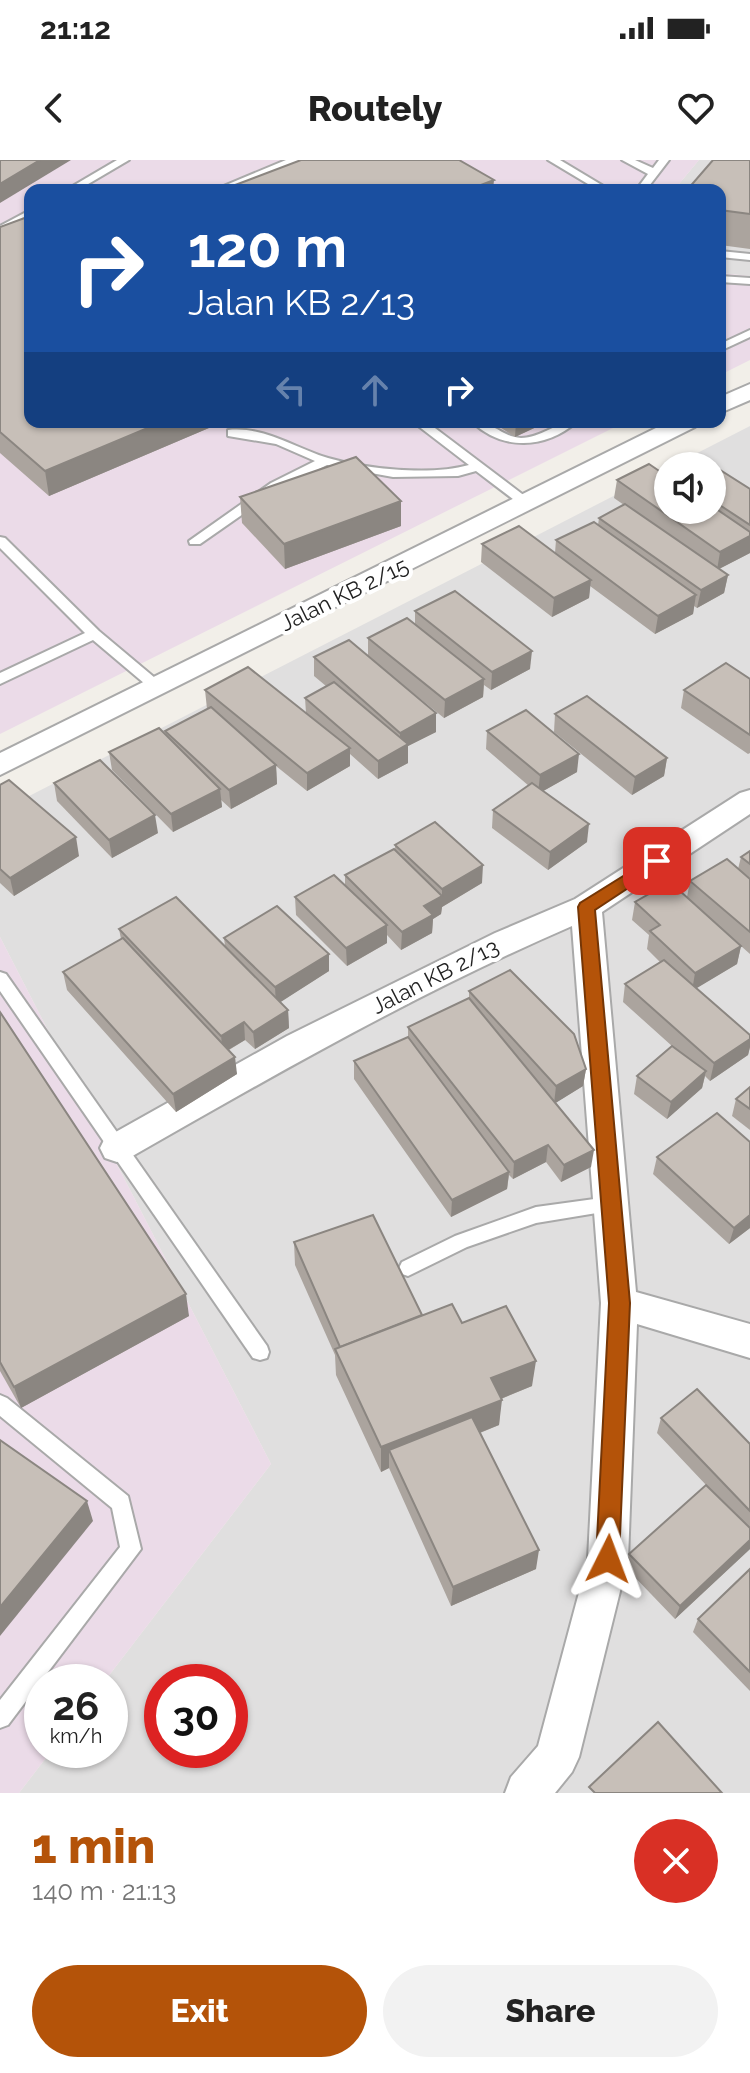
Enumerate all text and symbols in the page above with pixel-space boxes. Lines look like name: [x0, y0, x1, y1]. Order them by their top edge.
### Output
text: 21:12: [40, 11, 111, 46]
icon: back: [32, 86, 76, 130]
icon: heart: [674, 86, 718, 130]
text: Routely: [308, 87, 442, 129]
text: 120 m: [188, 214, 347, 280]
icon: right: [56, 216, 160, 320]
text: Jalan KB 2/13: [188, 281, 415, 323]
icon: left: [269, 368, 313, 412]
icon: ahead: [353, 368, 397, 412]
icon: right: [437, 368, 481, 412]
map controls: [654, 452, 726, 524]
button: sound: [654, 452, 726, 524]
street label: Jalan KB 2/15: [276, 552, 412, 636]
pin: [623, 827, 691, 895]
icon: arrive: [635, 839, 679, 883]
street label: Jalan KB 2/13: [367, 933, 503, 1019]
position arrow: [566, 1517, 650, 1601]
speed limit sign: 30: [144, 1664, 248, 1768]
text: 26: [53, 1682, 99, 1729]
text: km/h: [50, 1724, 102, 1748]
text: 1 min: [32, 1818, 155, 1874]
button: close: [634, 1819, 718, 1903]
text: 140 m · 21:13: [32, 1876, 177, 1906]
button: Exit: [32, 1965, 367, 2057]
button: Share: [383, 1965, 718, 2057]

